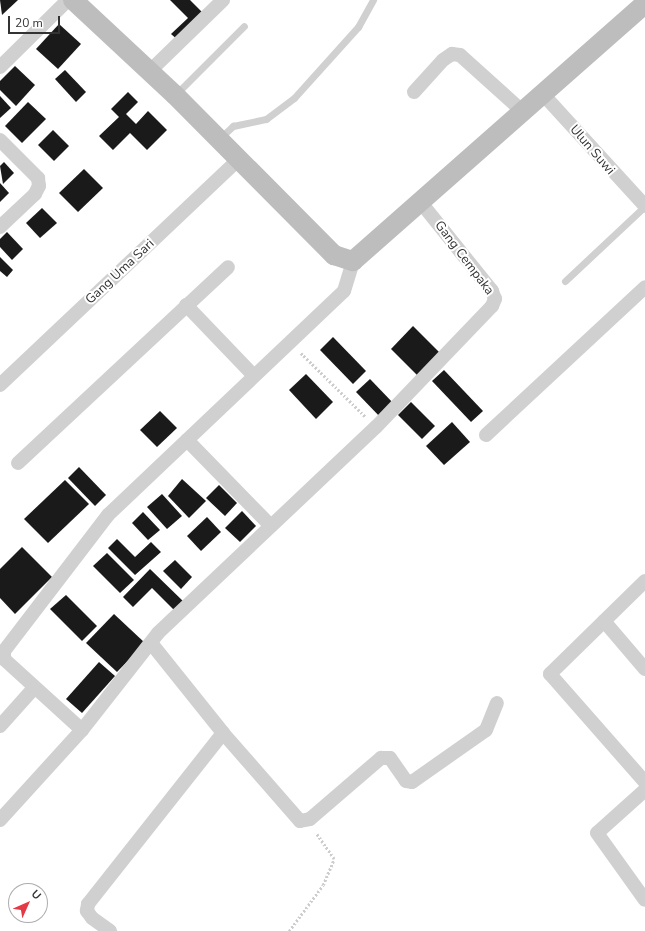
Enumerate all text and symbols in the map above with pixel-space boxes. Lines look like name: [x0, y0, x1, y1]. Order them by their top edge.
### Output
scale bar: [10, 8, 62, 34]
text: 20 m: [15, 15, 43, 31]
street label: Ulun Suwi: [566, 122, 618, 178]
street label: Gang Cempaka: [431, 218, 497, 298]
street label: Gang Uma Sari: [82, 236, 158, 308]
north arrow: [8, 883, 48, 923]
text: U: [28, 887, 44, 903]

